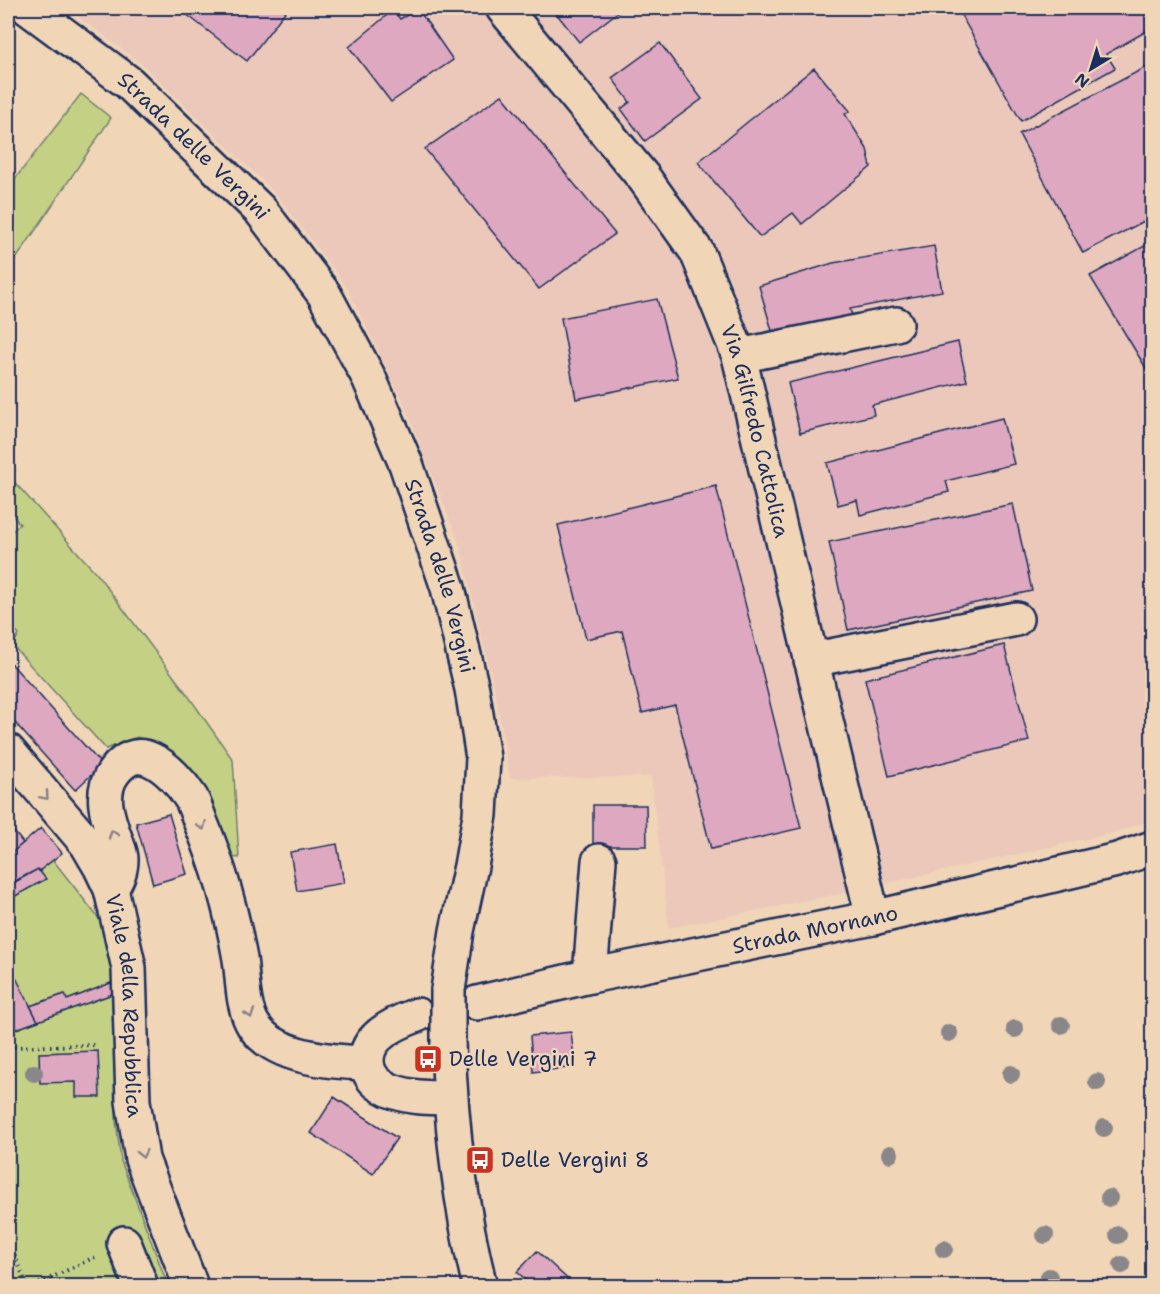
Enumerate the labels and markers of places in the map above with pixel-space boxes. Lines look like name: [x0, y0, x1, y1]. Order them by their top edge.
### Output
bus stop icon: Delle Vergini 7: [412, 1043, 444, 1075]
place label: Delle Vergini 7: [449, 1045, 598, 1073]
bus stop icon: Delle Vergini 8: [464, 1144, 496, 1176]
place label: Delle Vergini 8: [501, 1146, 650, 1174]

